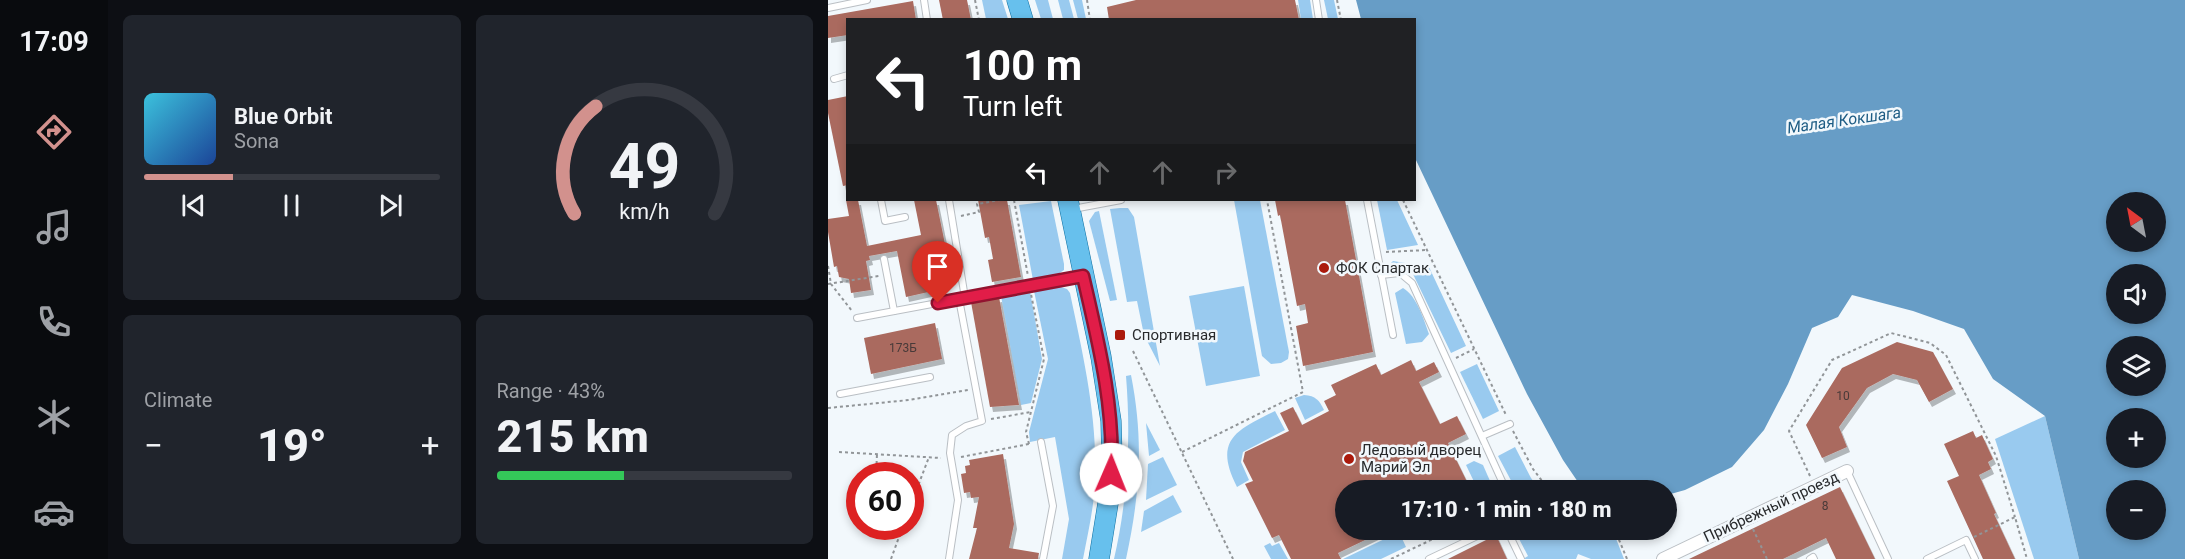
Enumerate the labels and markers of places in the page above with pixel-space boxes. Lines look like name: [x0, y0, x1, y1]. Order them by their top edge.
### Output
pin: [912, 241, 963, 303]
place label: ФОК Спартак: [1336, 259, 1429, 277]
marker: ФОК Спартак: [1317, 261, 1331, 275]
place label: Спортивная: [1132, 326, 1216, 344]
marker: Спортивная: [1113, 328, 1127, 342]
place label: Ледовый дворец Марий Эл: [1361, 441, 1481, 476]
marker: Ледовый дворец Марий Эл: [1342, 452, 1356, 466]

